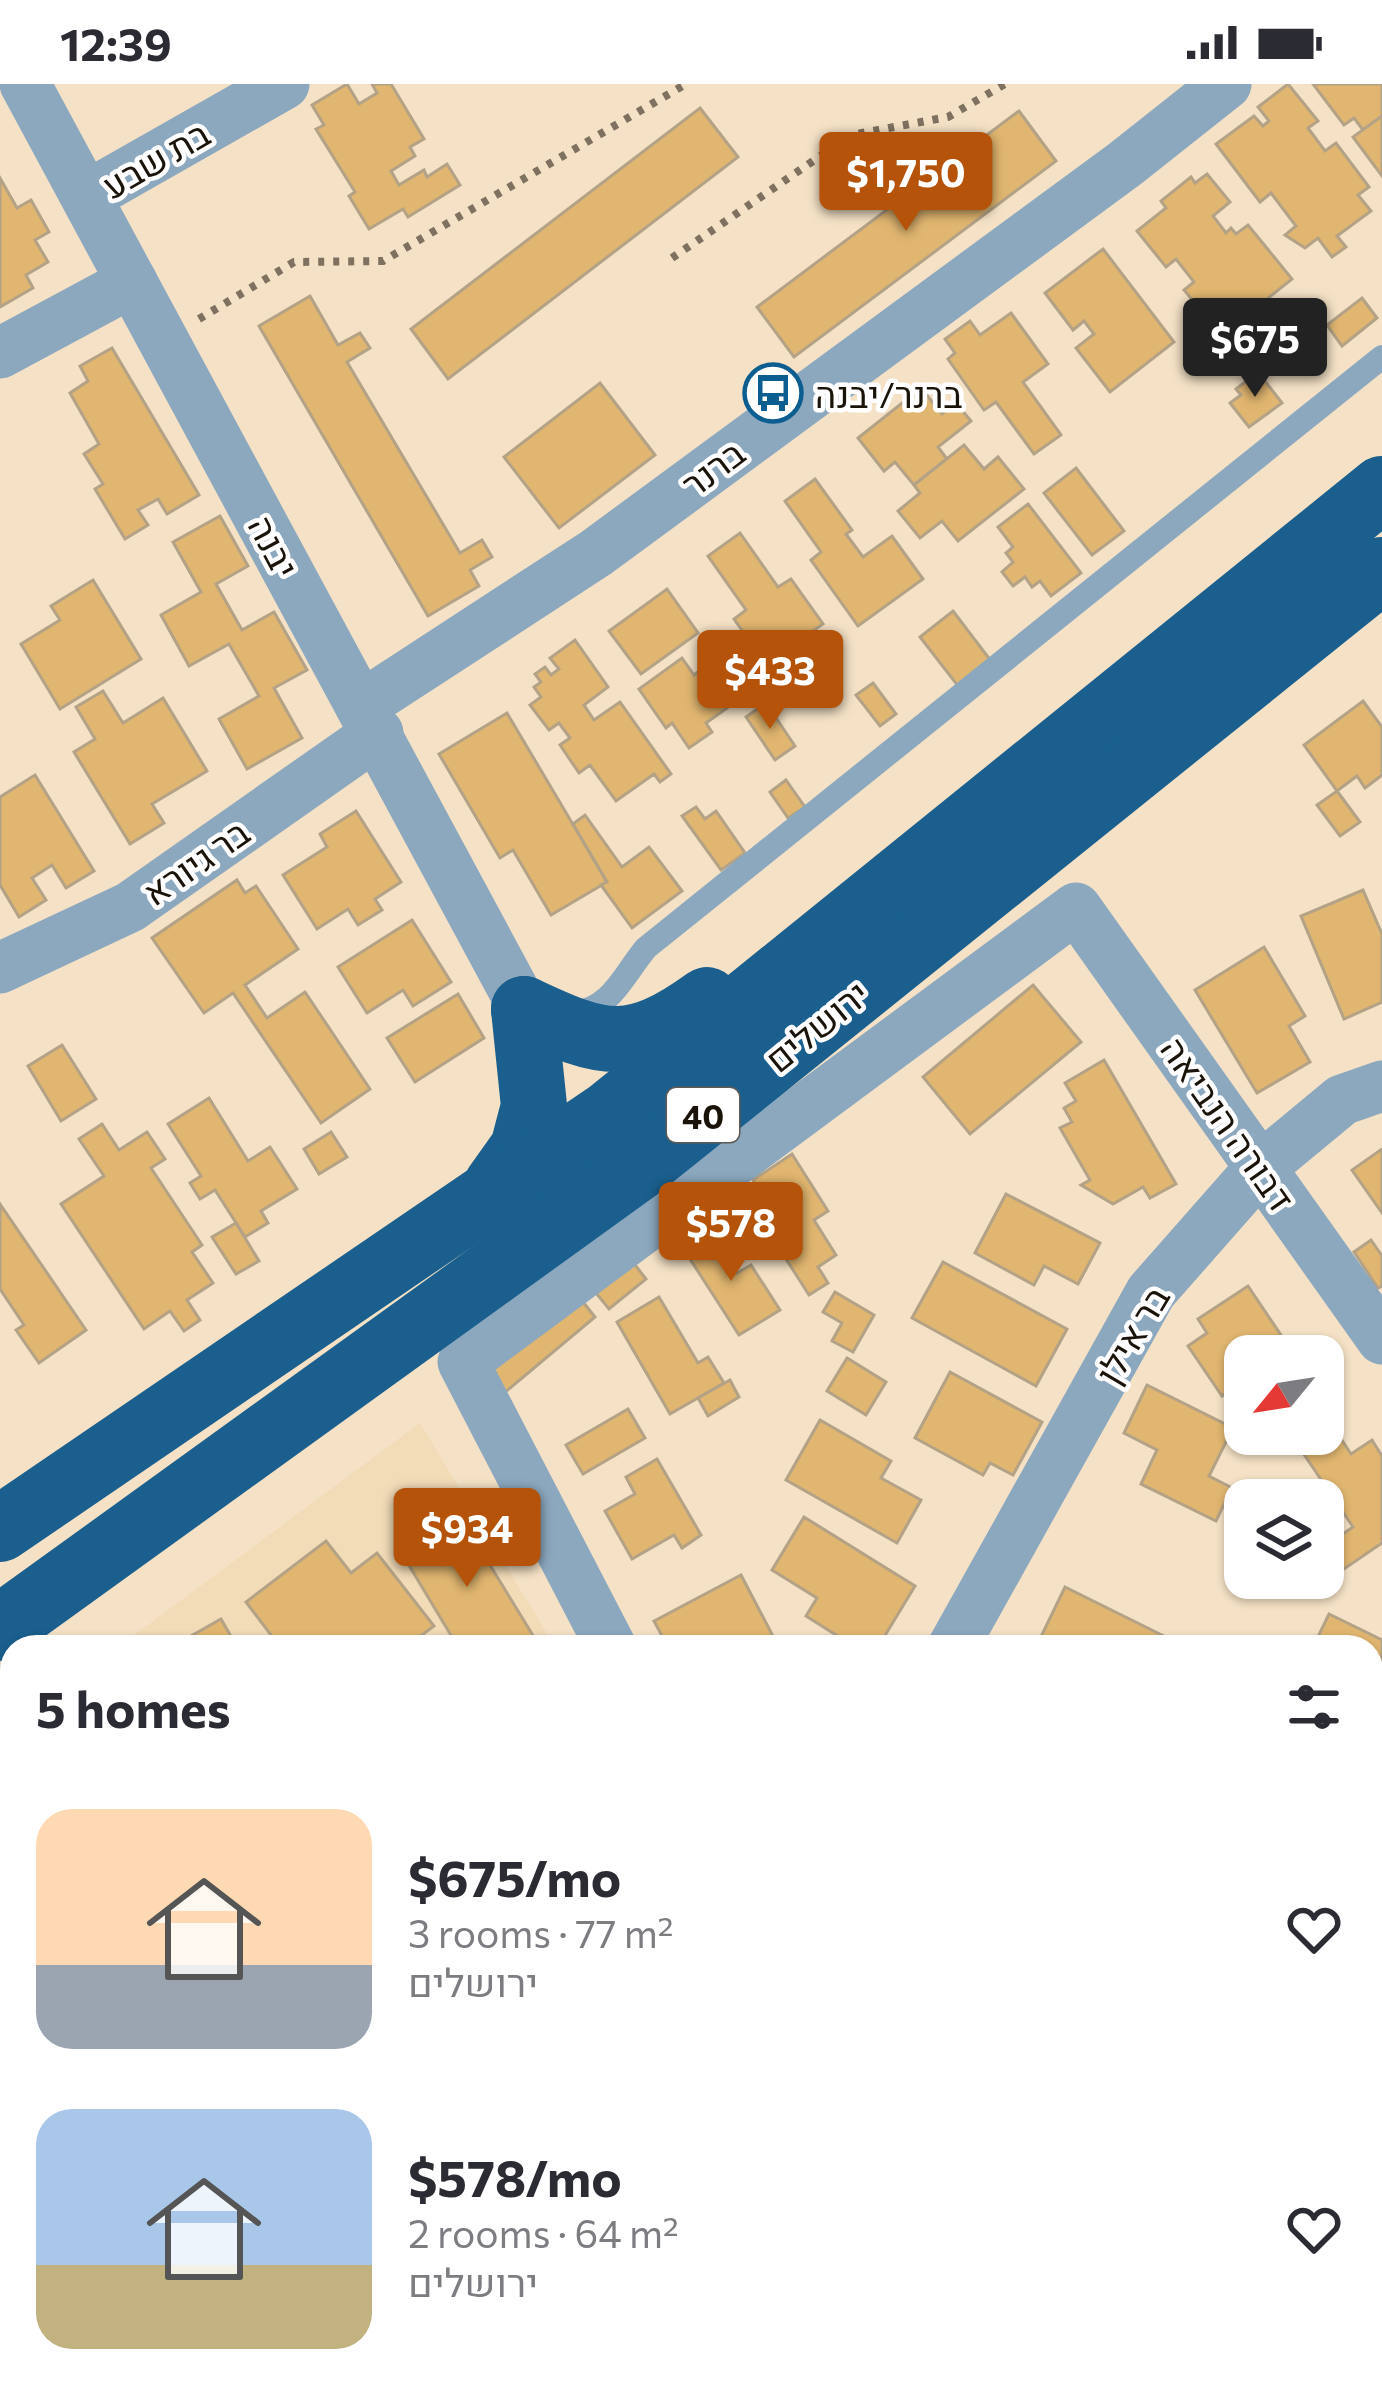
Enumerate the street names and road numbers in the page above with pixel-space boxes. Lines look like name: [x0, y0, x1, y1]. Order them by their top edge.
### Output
street label: בת שבע: [93, 110, 217, 206]
street label: ברנר: [672, 429, 752, 505]
street label: יבנה: [241, 507, 309, 585]
street label: בר גיורא: [133, 809, 257, 913]
street label: ירושלים: [756, 970, 876, 1080]
street label: דבורה הנביאה: [1153, 1027, 1305, 1219]
road number: 40: [667, 1088, 739, 1142]
street label: בר אילן: [1085, 1277, 1177, 1391]

